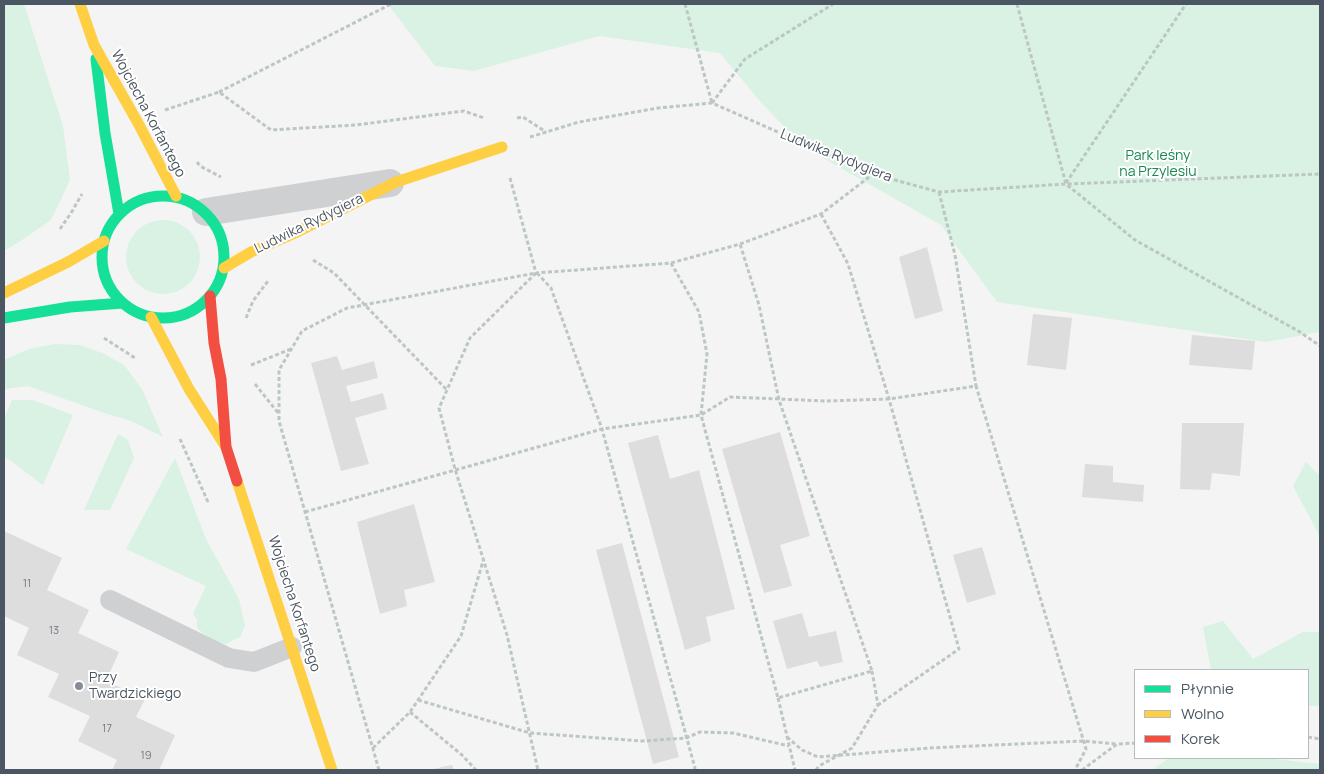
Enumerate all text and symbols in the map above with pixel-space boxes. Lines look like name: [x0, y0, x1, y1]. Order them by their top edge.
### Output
street label: Wojciecha Korfantego: [107, 48, 189, 180]
street label: Ludwika Rydygiera: [778, 126, 894, 186]
park label: Park leśny na Przylesiu: [1119, 148, 1197, 180]
street label: Ludwika Rydygiera: [252, 190, 366, 258]
street label: Wojciecha Korfantego: [264, 534, 324, 674]
house number: 11: [23, 577, 31, 591]
house number: 13: [49, 624, 59, 638]
legend: [1134, 669, 1309, 759]
place label: Przy Twardzickiego: [89, 670, 181, 702]
text: Płynnie: [1181, 678, 1234, 699]
marker: Przy Twardzickiego: [73, 680, 85, 692]
text: Wolno: [1181, 703, 1224, 724]
house number: 17: [102, 722, 112, 736]
text: Korek: [1181, 728, 1220, 749]
house number: 19: [140, 749, 152, 763]

